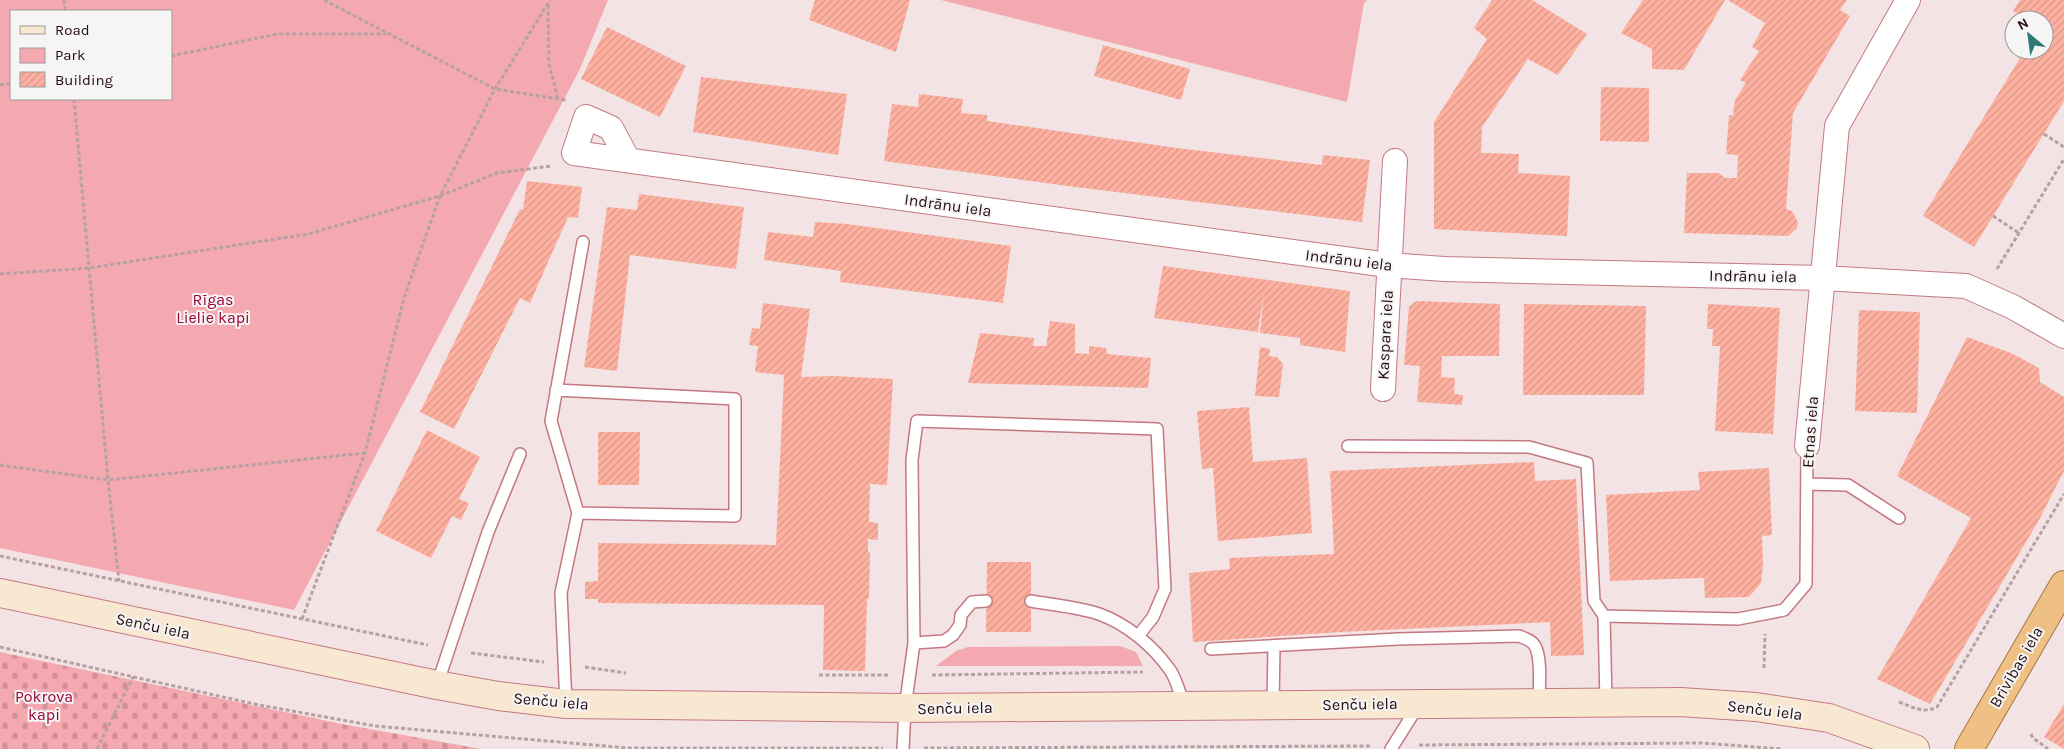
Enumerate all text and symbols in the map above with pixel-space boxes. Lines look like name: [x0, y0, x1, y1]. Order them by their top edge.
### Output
legend: [10, 10, 172, 100]
north arrow: [2004, 10, 2054, 60]
text: N: [2014, 14, 2031, 34]
text: Road: [55, 21, 90, 39]
text: Park: [55, 46, 85, 64]
text: Building: [55, 71, 113, 89]
street label: Indrānu iela: [903, 189, 993, 221]
street label: Indrānu iela: [1304, 245, 1394, 275]
street label: Indrānu iela: [1709, 266, 1797, 286]
park label: Rīgas Lielie kapi: [176, 290, 250, 327]
street label: Kaspara iela: [1373, 290, 1397, 380]
street label: Etnas iela: [1798, 395, 1822, 469]
street label: Senču iela: [114, 609, 192, 643]
street label: Brīvības iela: [1985, 623, 2047, 711]
park label: Pokrova kapi: [15, 687, 73, 724]
street label: Senču iela: [513, 688, 589, 714]
street label: Senču iela: [1322, 694, 1398, 714]
street label: Senču iela: [1726, 696, 1804, 724]
street label: Senču iela: [917, 698, 993, 718]

